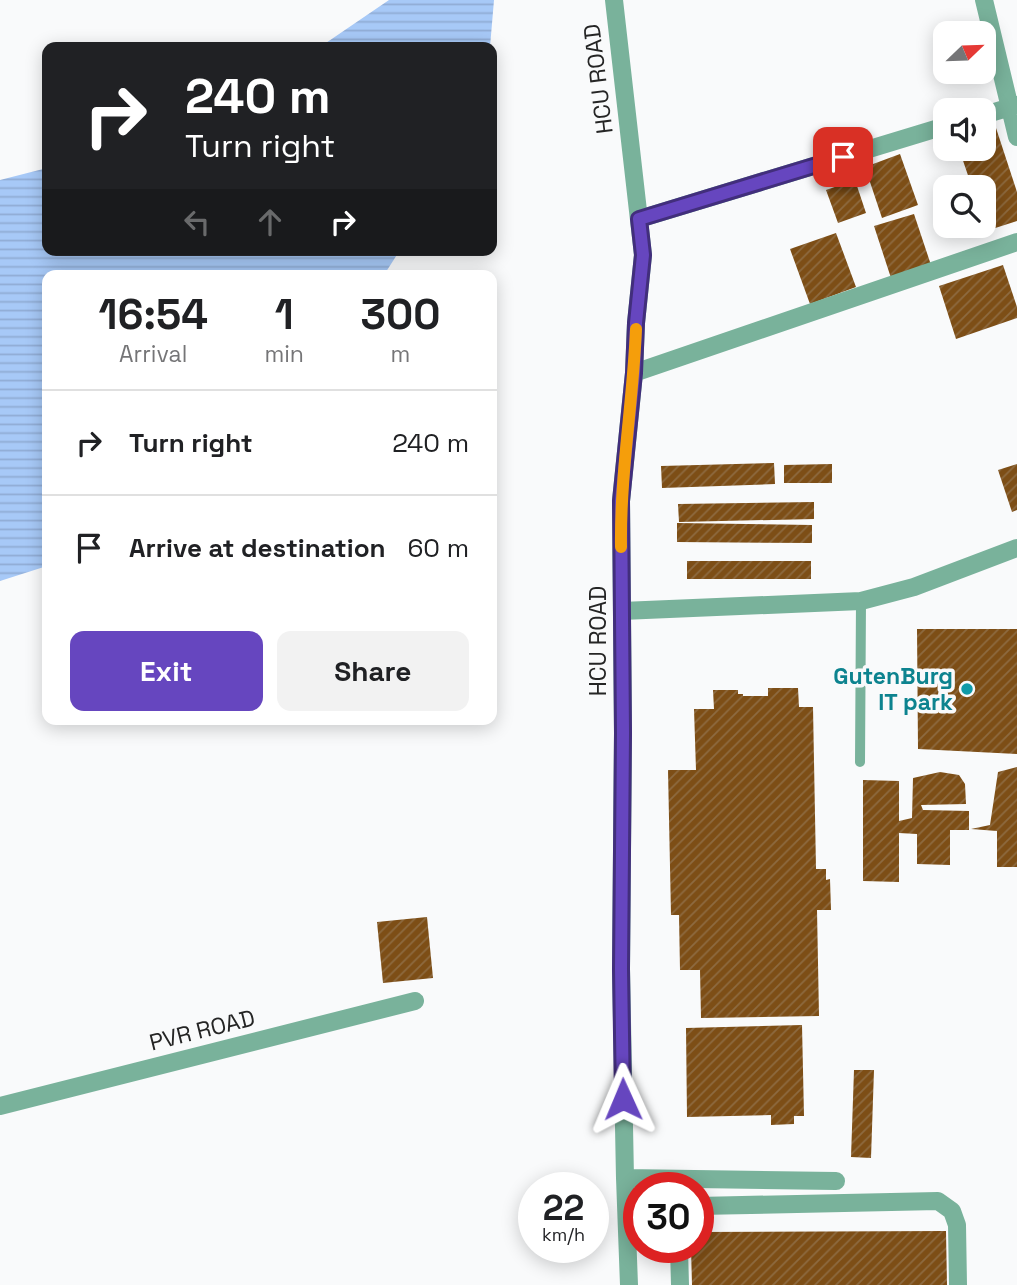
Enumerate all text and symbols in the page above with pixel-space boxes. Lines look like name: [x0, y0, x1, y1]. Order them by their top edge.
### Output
north arrow: [933, 21, 996, 84]
map controls: [933, 21, 996, 238]
street label: HCU ROAD: [576, 22, 620, 136]
text: 240 m: [185, 65, 331, 127]
icon: right: [70, 70, 161, 161]
button: sound: [933, 98, 996, 161]
text: Turn right: [185, 126, 335, 166]
pin: [813, 127, 873, 187]
icon: arrive: [824, 138, 862, 176]
button: search: [933, 175, 996, 238]
icon: left: [178, 203, 216, 241]
icon: ahead: [251, 203, 289, 241]
icon: right: [324, 203, 362, 241]
text: 16:54: [99, 288, 208, 341]
text: 1: [275, 288, 294, 341]
text: 300: [360, 288, 440, 341]
text: Arrival: [119, 339, 187, 369]
text: min: [264, 339, 304, 369]
text: m: [391, 339, 410, 369]
icon: right: [70, 424, 108, 462]
text: Turn right: [129, 426, 253, 460]
text: 240 m: [392, 426, 469, 460]
icon: arrive: [70, 529, 108, 567]
text: Arrive at destination: [129, 531, 386, 565]
text: 60 m: [407, 531, 469, 565]
street label: HCU ROAD: [583, 586, 613, 696]
button: Exit: [70, 631, 263, 711]
button: Share: [277, 631, 469, 711]
place label: GutenBurg IT park: [833, 661, 953, 717]
marker: GutenBurg IT park: [959, 681, 975, 697]
street label: PVR ROAD: [146, 1002, 258, 1058]
position arrow: [586, 1062, 660, 1136]
speed limit sign: 30: [623, 1172, 714, 1263]
text: 22: [543, 1186, 584, 1230]
text: km/h: [542, 1223, 585, 1246]

